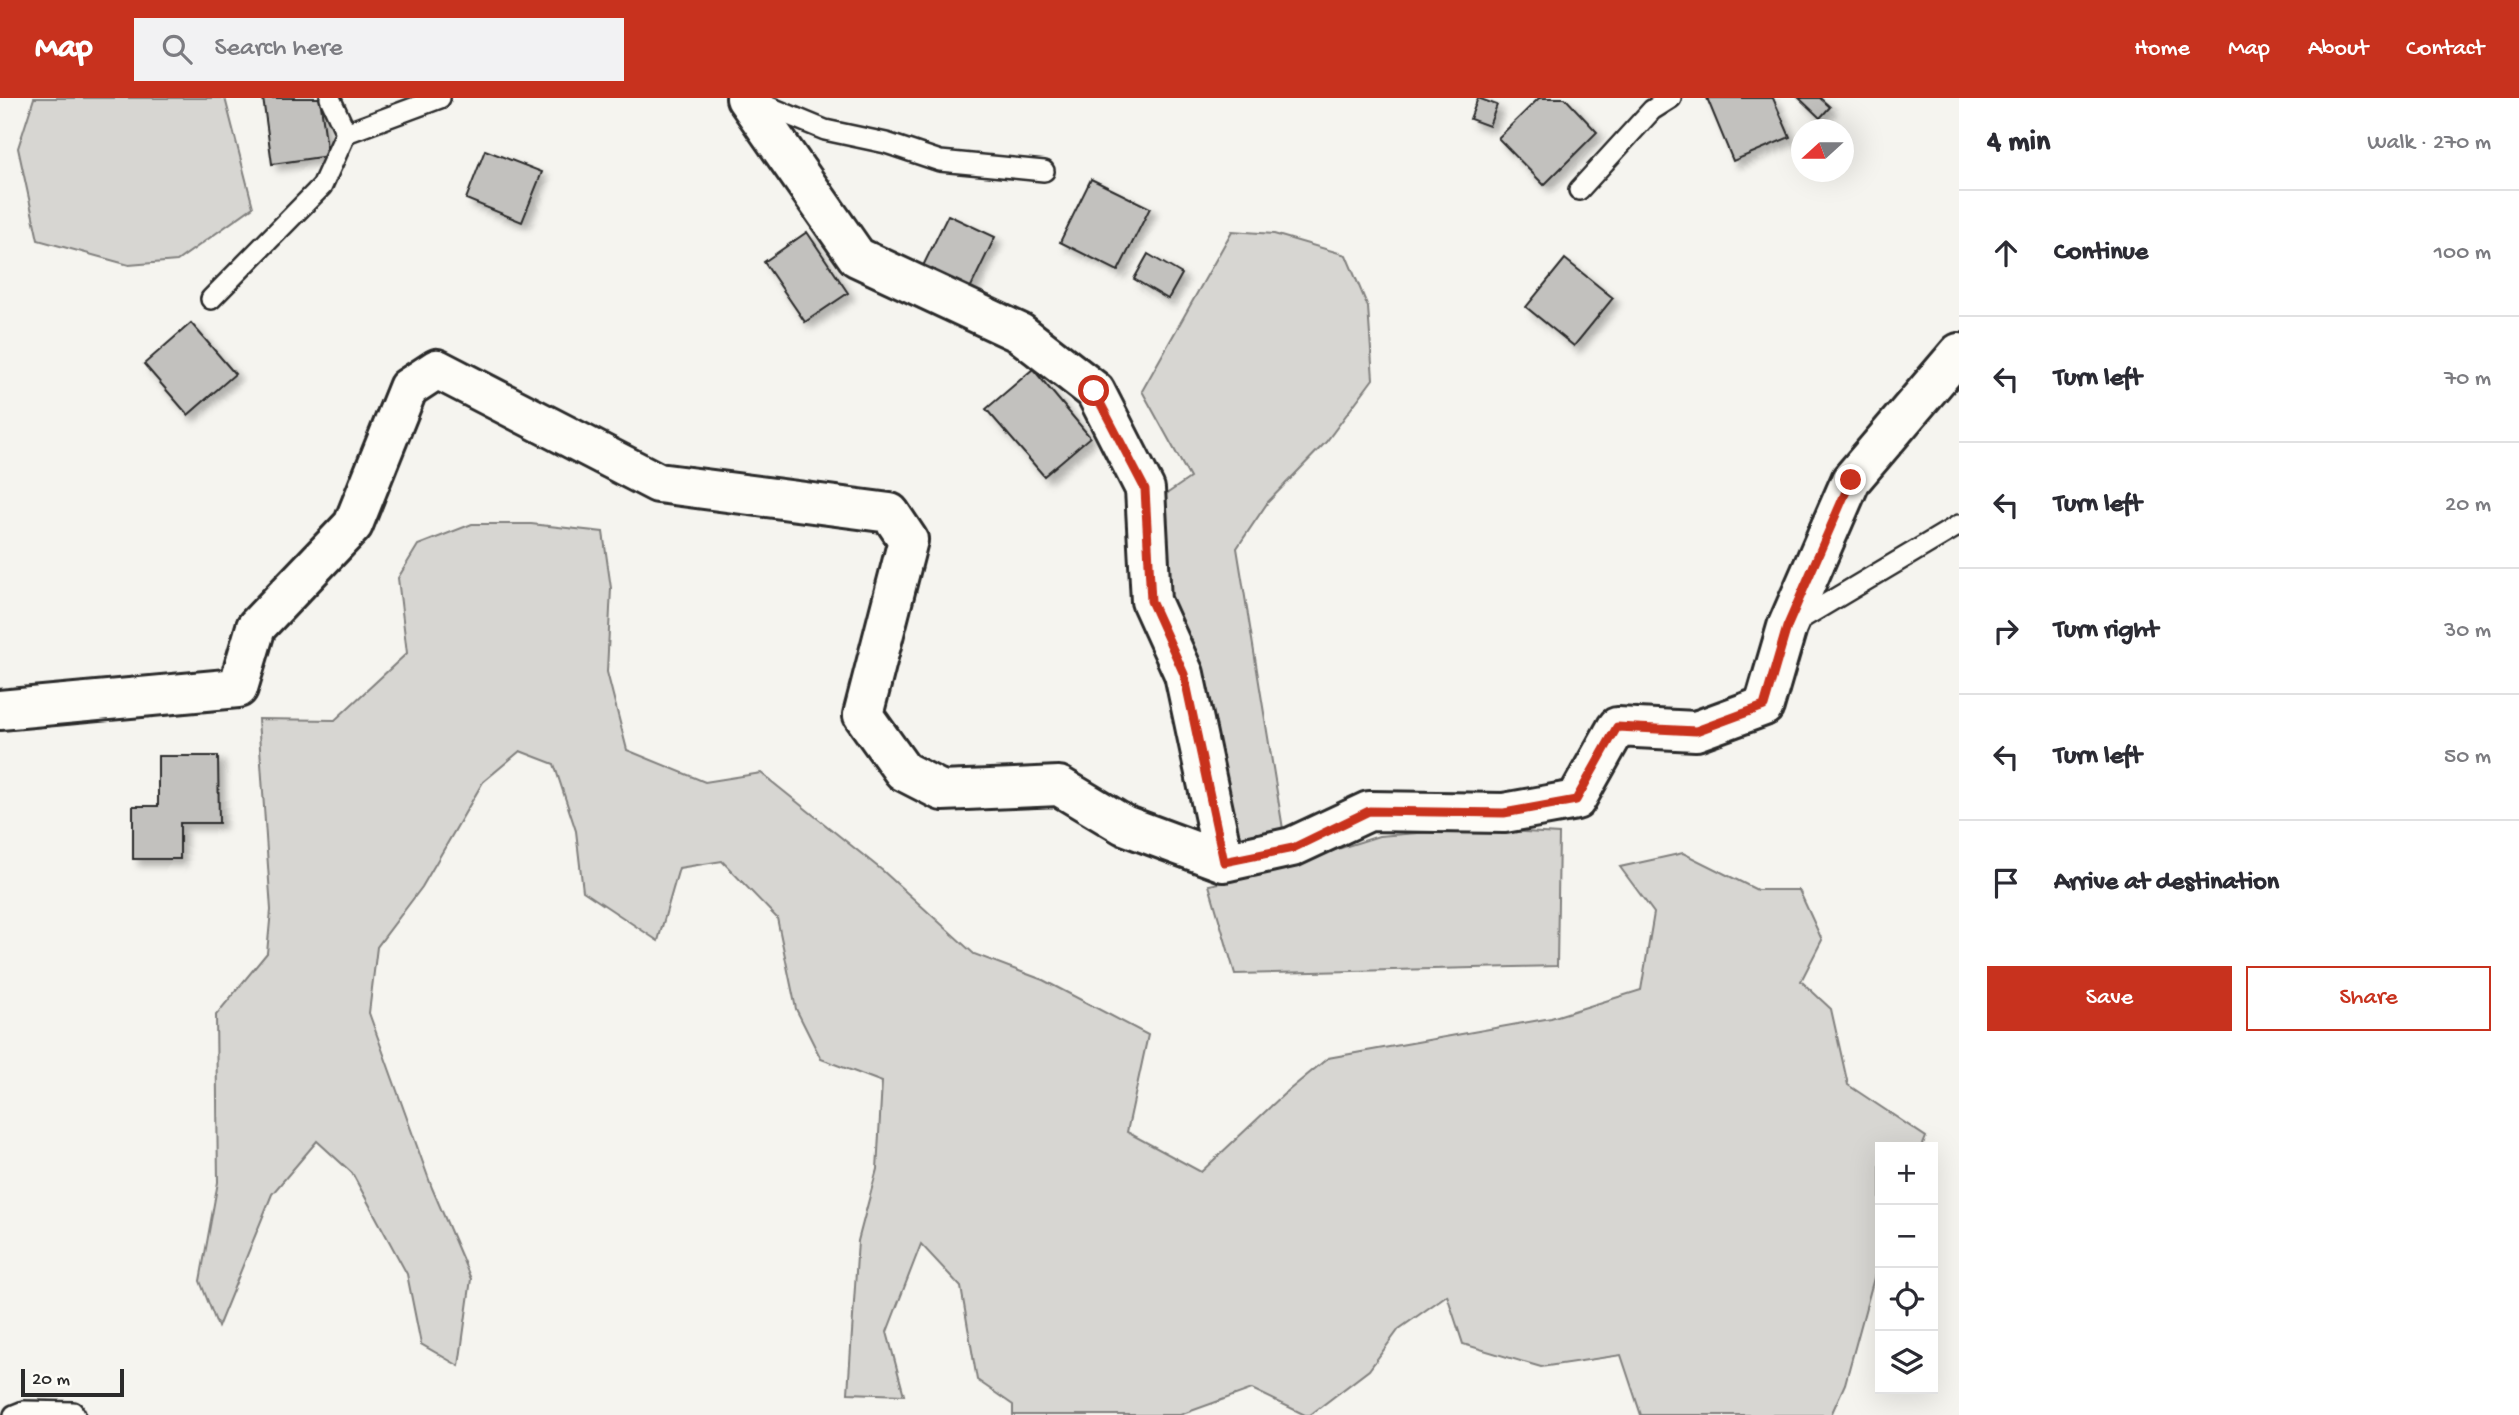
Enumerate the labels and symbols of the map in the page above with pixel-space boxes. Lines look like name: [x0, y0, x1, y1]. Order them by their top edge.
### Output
north arrow: [1791, 119, 1854, 182]
route start: [1078, 375, 1109, 406]
route end: [1835, 464, 1866, 495]
scale bar: [21, 1366, 124, 1398]

